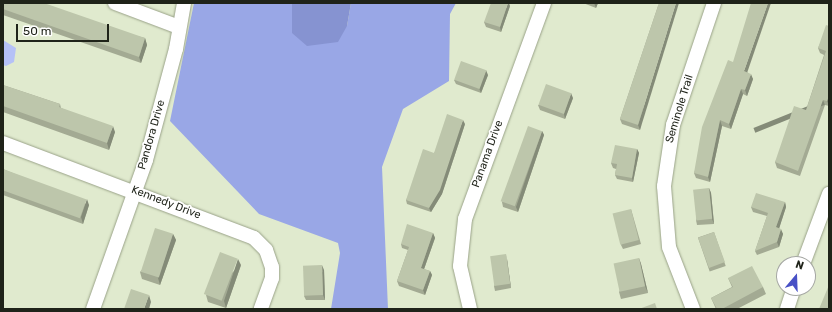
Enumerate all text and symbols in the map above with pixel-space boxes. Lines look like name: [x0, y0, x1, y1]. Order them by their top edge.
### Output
scale bar: [18, 16, 111, 42]
text: 50 m: [23, 24, 51, 38]
street label: Seminole Trail: [663, 73, 697, 145]
street label: Pandora Drive: [136, 99, 168, 171]
street label: Panama Drive: [470, 118, 506, 190]
street label: Kennedy Drive: [129, 184, 203, 222]
north arrow: [776, 256, 816, 296]
text: N: [794, 258, 806, 273]

